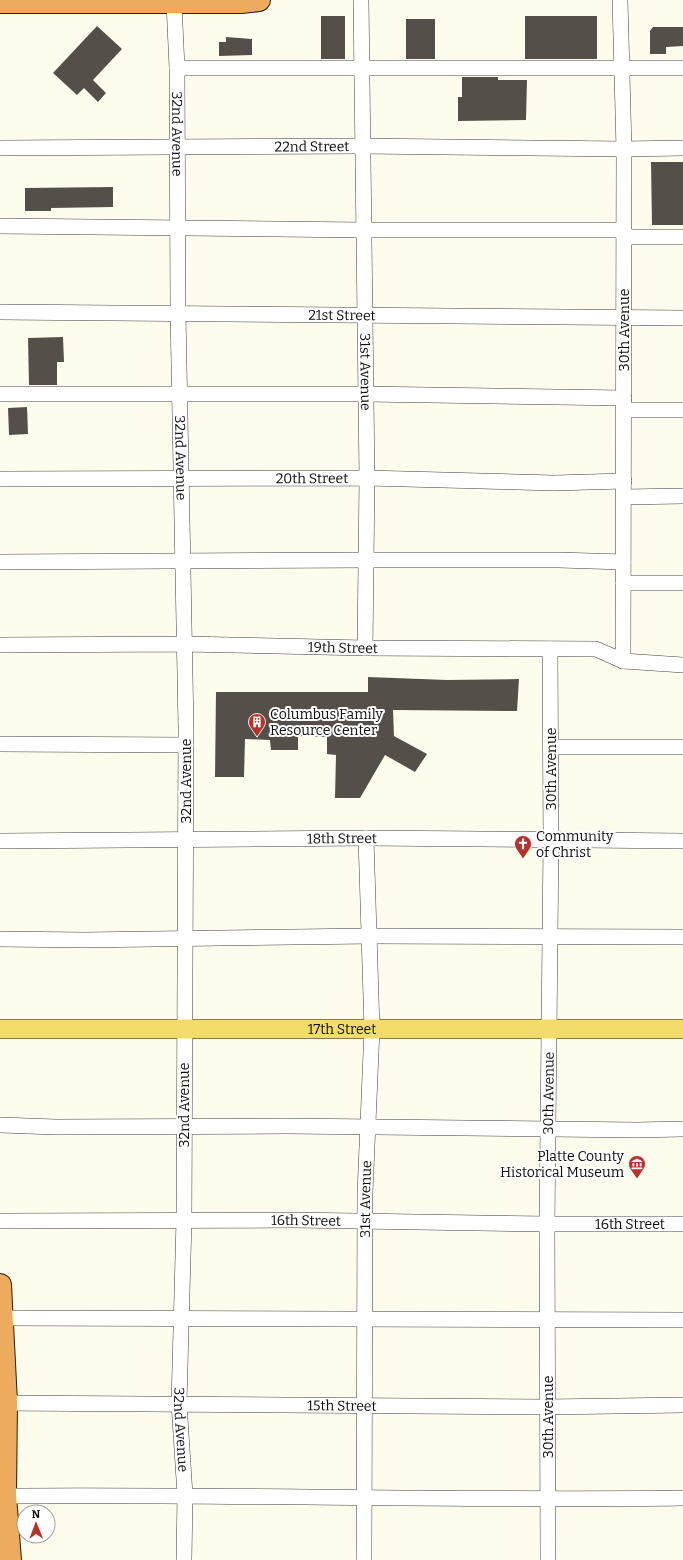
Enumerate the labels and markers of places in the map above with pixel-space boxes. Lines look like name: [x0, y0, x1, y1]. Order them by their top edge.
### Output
place label: Columbus Family Resource Center: [270, 706, 384, 739]
building icon: Columbus Family Resource Center: [247, 712, 267, 737]
place label: Community of Christ: [536, 828, 614, 861]
church icon: Community of Christ: [513, 834, 533, 859]
place label: Platte County Historical Museum: [500, 1148, 625, 1181]
museum icon: Platte County Historical Museum: [627, 1154, 647, 1179]

